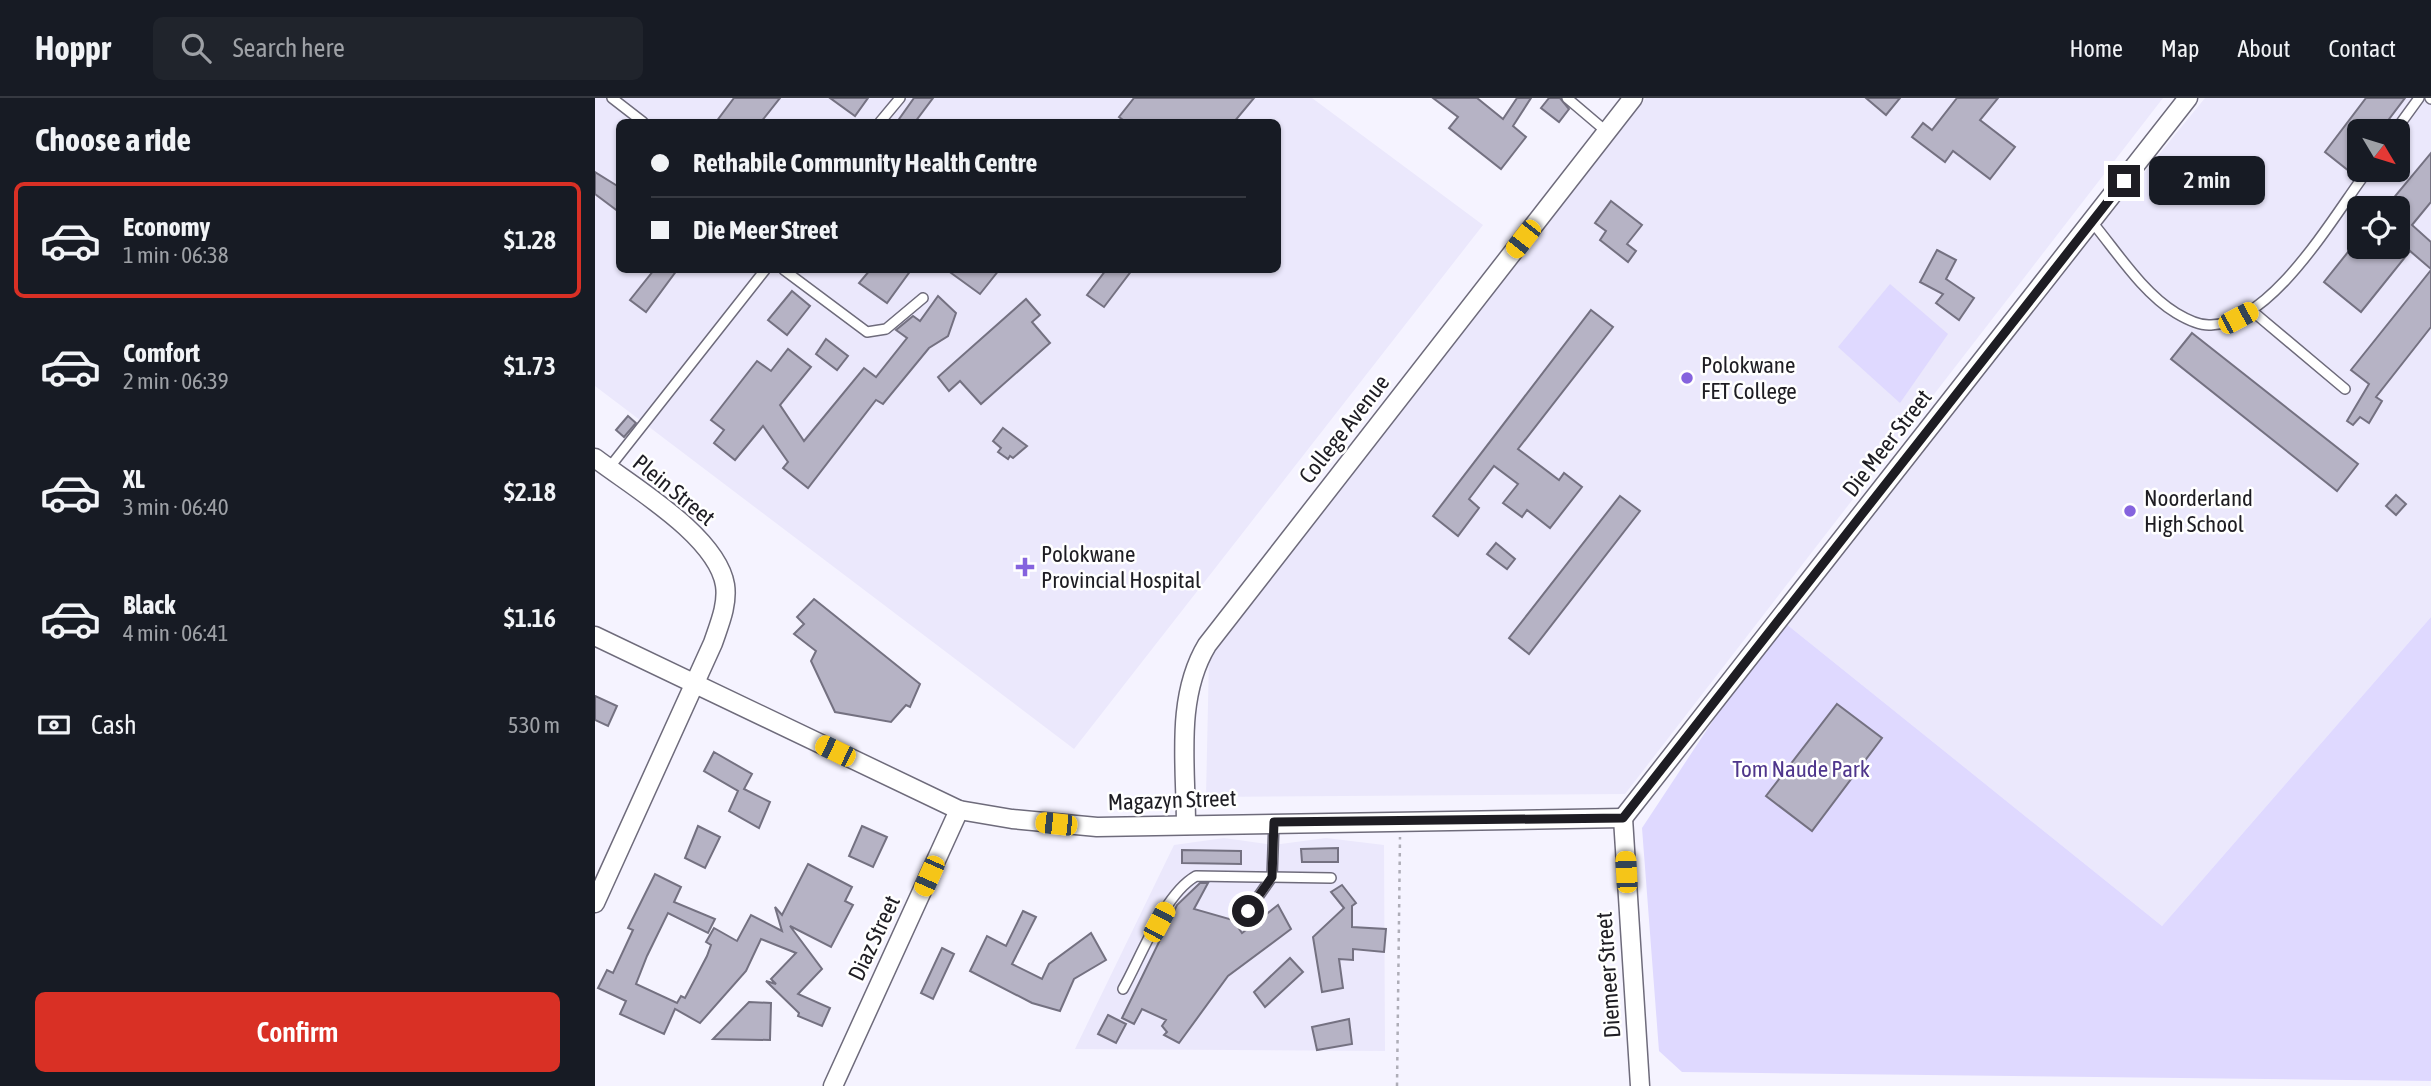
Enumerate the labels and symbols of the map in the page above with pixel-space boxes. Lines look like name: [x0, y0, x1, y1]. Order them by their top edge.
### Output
north arrow: [2347, 119, 2410, 182]
callout: 2 min: [2149, 156, 2264, 206]
route end: [2108, 165, 2140, 197]
car: [1502, 216, 1545, 262]
car: [2215, 299, 2262, 337]
place label: Polokwane FET College: [1701, 352, 1797, 404]
street label: College Avenue: [1294, 370, 1394, 488]
marker: Polokwane FET College: [1679, 370, 1695, 386]
street label: Die Meer Street: [1837, 384, 1937, 502]
street label: Plein Street: [628, 449, 720, 531]
place label: Noorderland High School: [2144, 485, 2253, 537]
marker: Noorderland High School: [2122, 503, 2138, 519]
place label: Polokwane Provincial Hospital: [1041, 541, 1201, 593]
marker: Polokwane Provincial Hospital: [1015, 557, 1035, 577]
car: [812, 732, 859, 770]
park label: Tom Naude Park: [1732, 756, 1870, 782]
street label: Magazyn Street: [1107, 785, 1237, 815]
car: [1035, 811, 1078, 837]
car: [1615, 850, 1638, 894]
car: [911, 853, 948, 899]
street label: Diaz Street: [843, 891, 905, 985]
route start: [1232, 895, 1264, 927]
car: [1140, 899, 1179, 945]
street label: Diemeer Street: [1591, 911, 1625, 1039]

